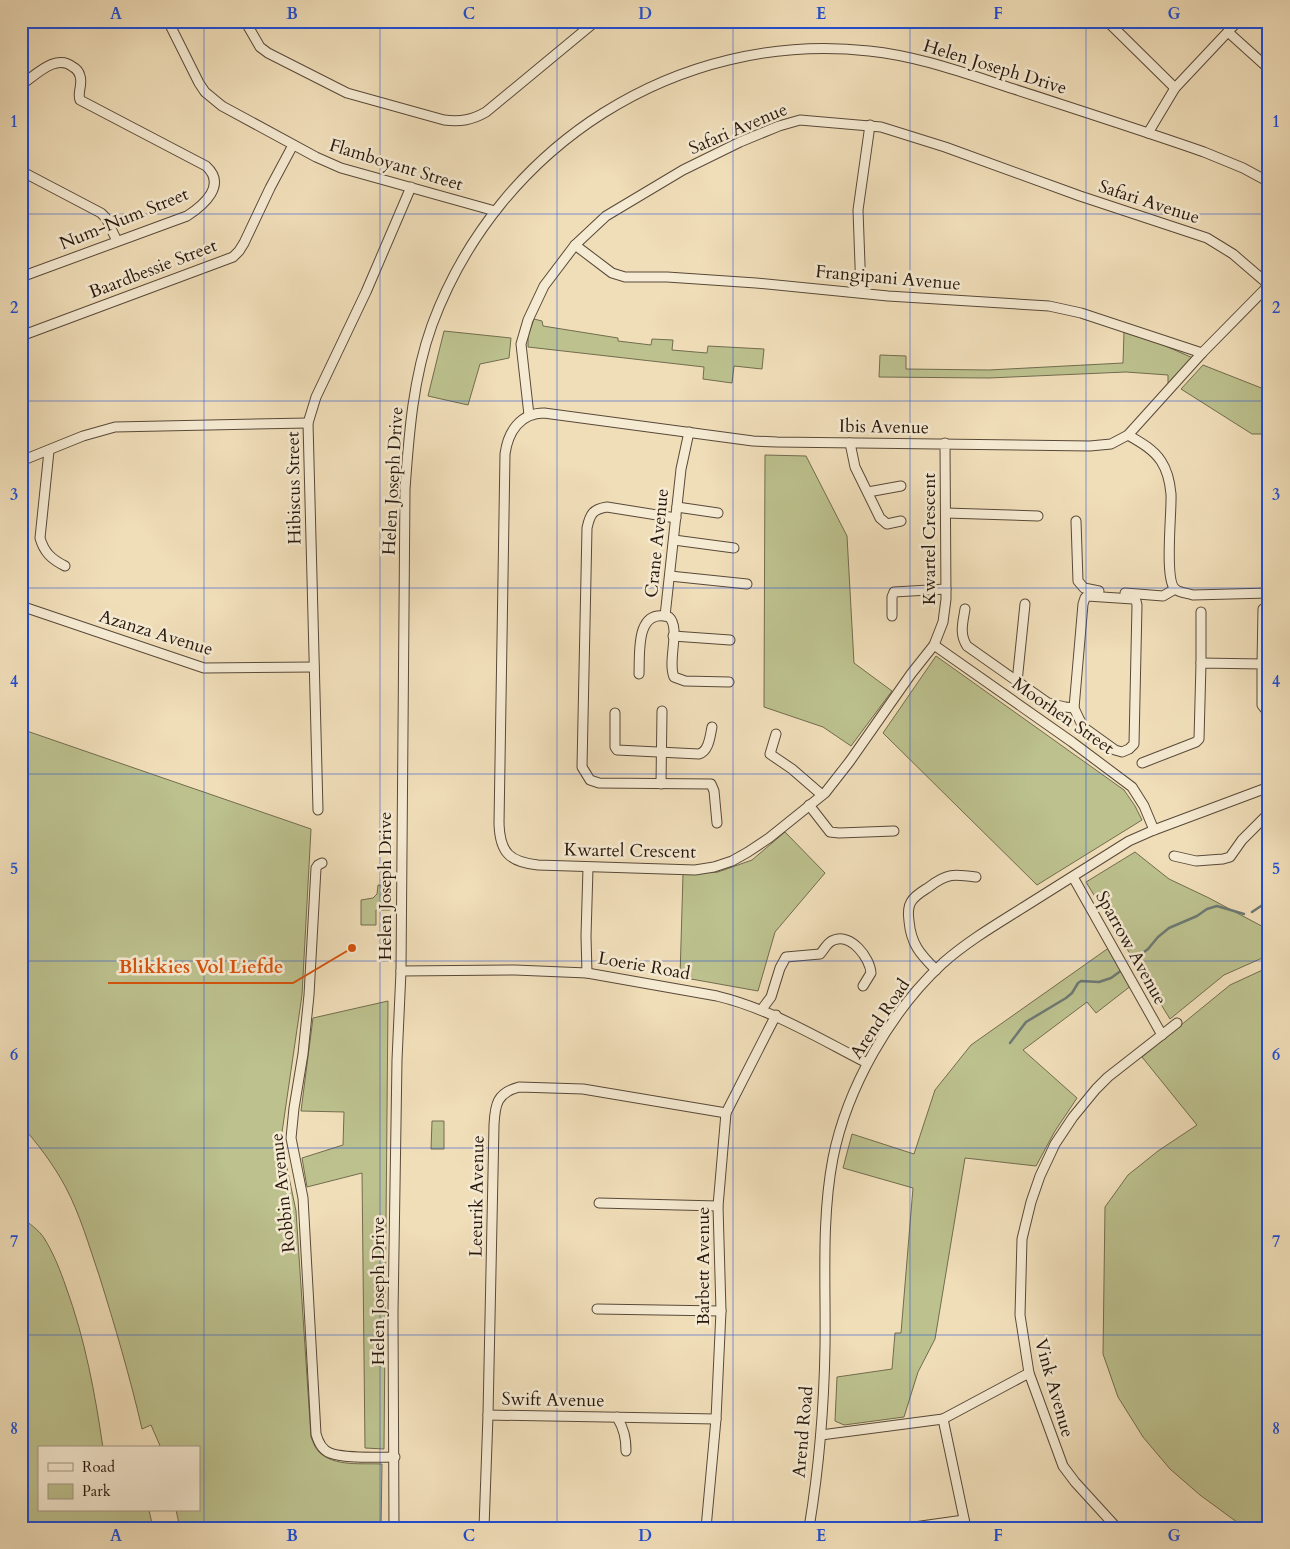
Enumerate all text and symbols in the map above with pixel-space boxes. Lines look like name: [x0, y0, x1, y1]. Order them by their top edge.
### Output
text: A: [110, 3, 122, 25]
text: B: [286, 3, 298, 25]
text: C: [463, 3, 475, 25]
text: D: [638, 3, 652, 25]
text: E: [816, 3, 826, 25]
text: F: [993, 3, 1003, 25]
text: G: [1167, 3, 1181, 25]
street label: Helen Joseph Drive: [920, 33, 1070, 101]
street label: Safari Avenue: [685, 97, 791, 161]
text: 1: [10, 111, 18, 133]
text: 1: [1272, 111, 1280, 133]
street label: Flamboyant Street: [326, 133, 466, 197]
street label: Safari Avenue: [1095, 174, 1203, 230]
street label: Num-Num Street: [56, 182, 193, 256]
street label: Baardbessie Street: [85, 233, 221, 305]
street label: Frangipani Avenue: [814, 259, 962, 297]
text: 2: [10, 297, 18, 319]
text: 2: [1272, 297, 1280, 319]
street label: Helen Joseph Drive: [377, 406, 409, 556]
street label: Ibis Avenue: [839, 414, 929, 440]
street label: Hibiscus Street: [281, 431, 307, 545]
street label: Kwartel Crescent: [917, 473, 942, 605]
text: 3: [10, 484, 18, 506]
text: 3: [1272, 484, 1280, 506]
street label: Crane Avenue: [639, 487, 675, 599]
street label: Azanza Avenue: [96, 604, 216, 662]
text: 4: [10, 671, 18, 693]
text: 4: [1272, 671, 1280, 693]
street label: Moorhen Street: [1007, 672, 1119, 761]
street label: Helen Joseph Drive: [373, 812, 398, 960]
street label: Kwartel Crescent: [564, 837, 697, 865]
text: 5: [10, 858, 18, 880]
text: 5: [1272, 858, 1280, 880]
street label: Sparrow Avenue: [1089, 886, 1173, 1010]
street label: Loerie Road: [596, 946, 692, 986]
callout: Blikkies Vol Liefde: [108, 949, 293, 983]
text: Blikkies Vol Liefde: [119, 954, 283, 980]
street label: Arend Road: [844, 974, 916, 1064]
text: 6: [10, 1044, 18, 1066]
text: 6: [1272, 1044, 1280, 1066]
street label: Robbin Avenue: [264, 1132, 302, 1254]
street label: Leeurik Avenue: [463, 1135, 491, 1257]
street label: Barbett Avenue: [691, 1207, 716, 1326]
street label: Helen Joseph Drive: [366, 1217, 391, 1365]
text: 7: [10, 1231, 18, 1253]
text: 7: [1272, 1231, 1280, 1253]
street label: Vink Avenue: [1028, 1336, 1080, 1440]
street label: Arend Road: [787, 1385, 819, 1479]
street label: Swift Avenue: [501, 1387, 605, 1413]
text: 8: [10, 1418, 18, 1440]
text: 8: [1272, 1418, 1280, 1440]
legend: [38, 1446, 200, 1512]
text: Road: [82, 1457, 115, 1477]
text: Park: [82, 1481, 111, 1501]
text: A: [110, 1525, 122, 1547]
text: B: [286, 1525, 298, 1547]
text: C: [463, 1525, 475, 1547]
text: D: [638, 1525, 652, 1547]
text: E: [816, 1525, 826, 1547]
text: F: [993, 1525, 1003, 1547]
text: G: [1167, 1525, 1181, 1547]

